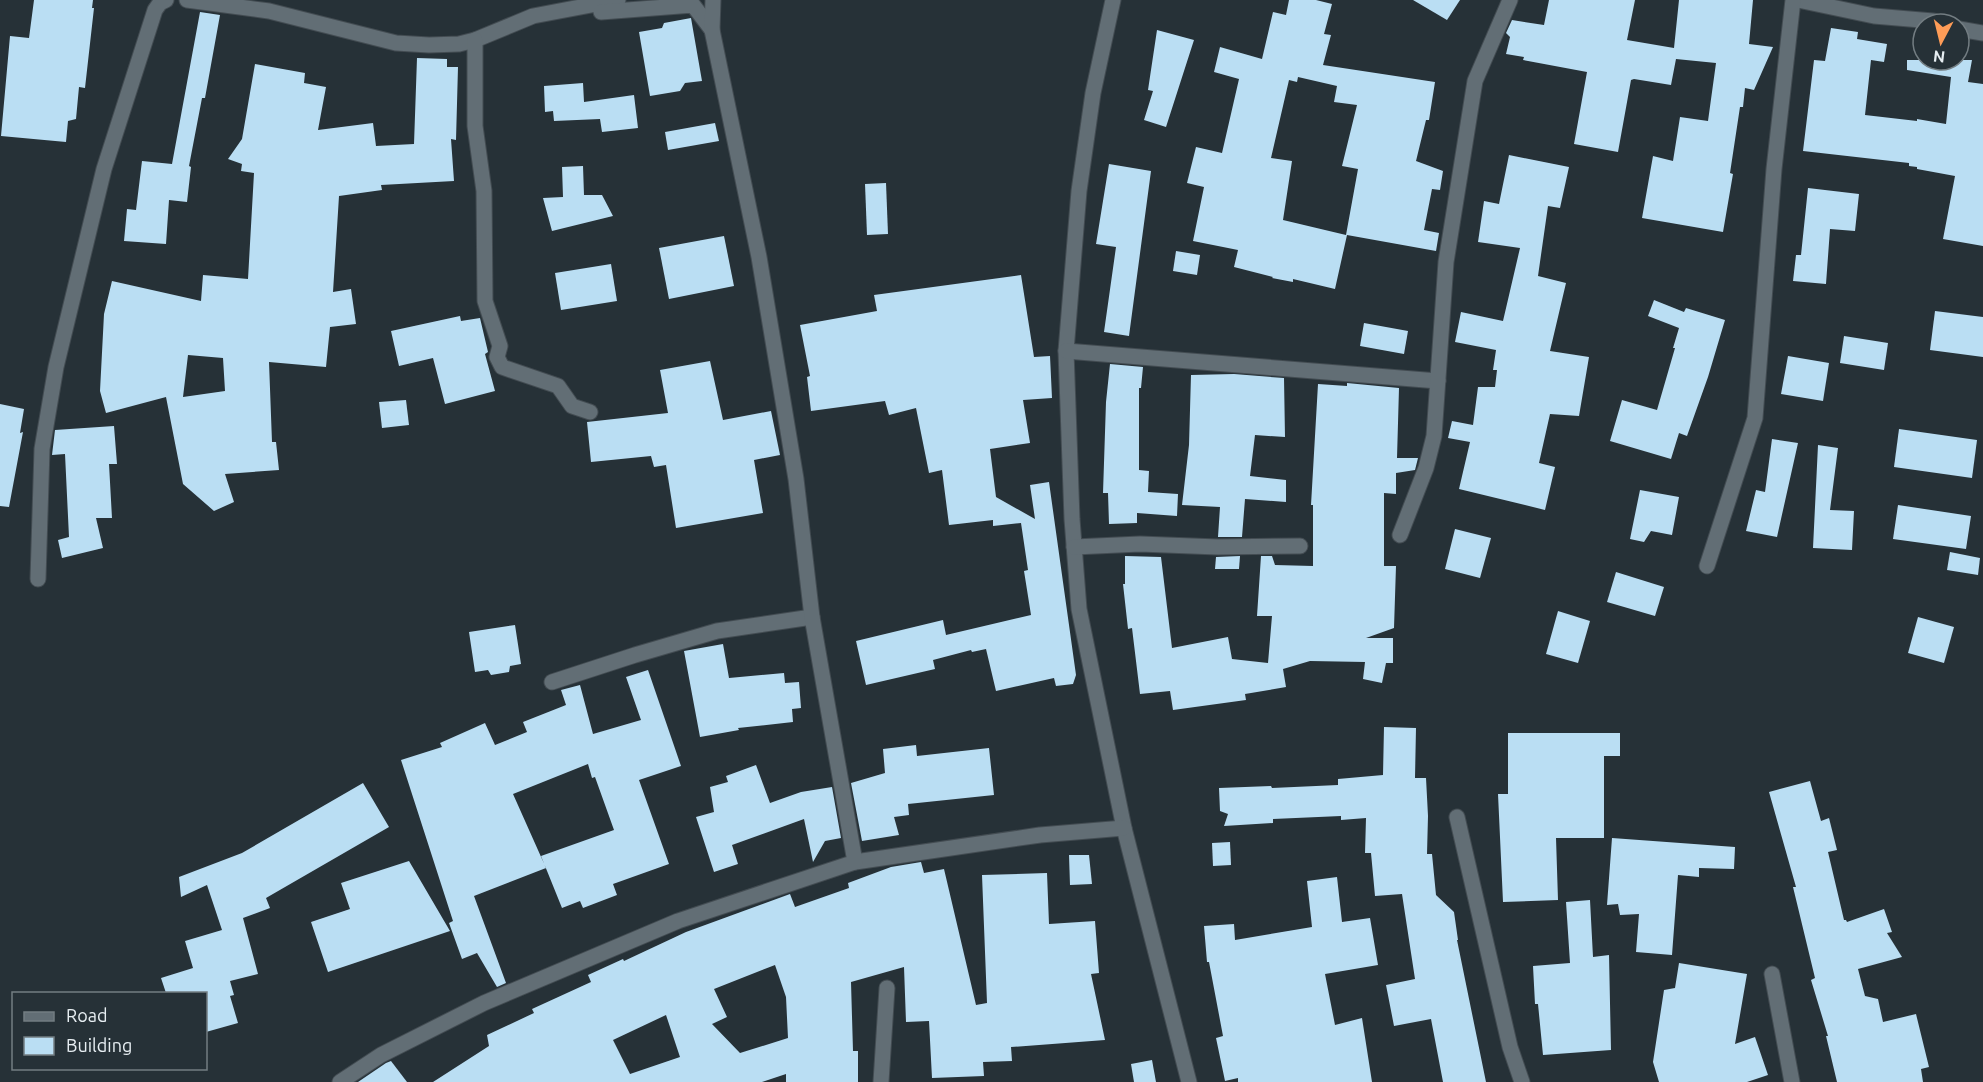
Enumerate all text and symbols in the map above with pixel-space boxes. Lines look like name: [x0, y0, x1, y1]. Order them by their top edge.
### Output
north arrow: [1911, 12, 1971, 72]
text: N: [1932, 47, 1946, 67]
legend: [12, 992, 207, 1070]
text: Road: [66, 1005, 108, 1025]
text: Building: [66, 1035, 132, 1055]

